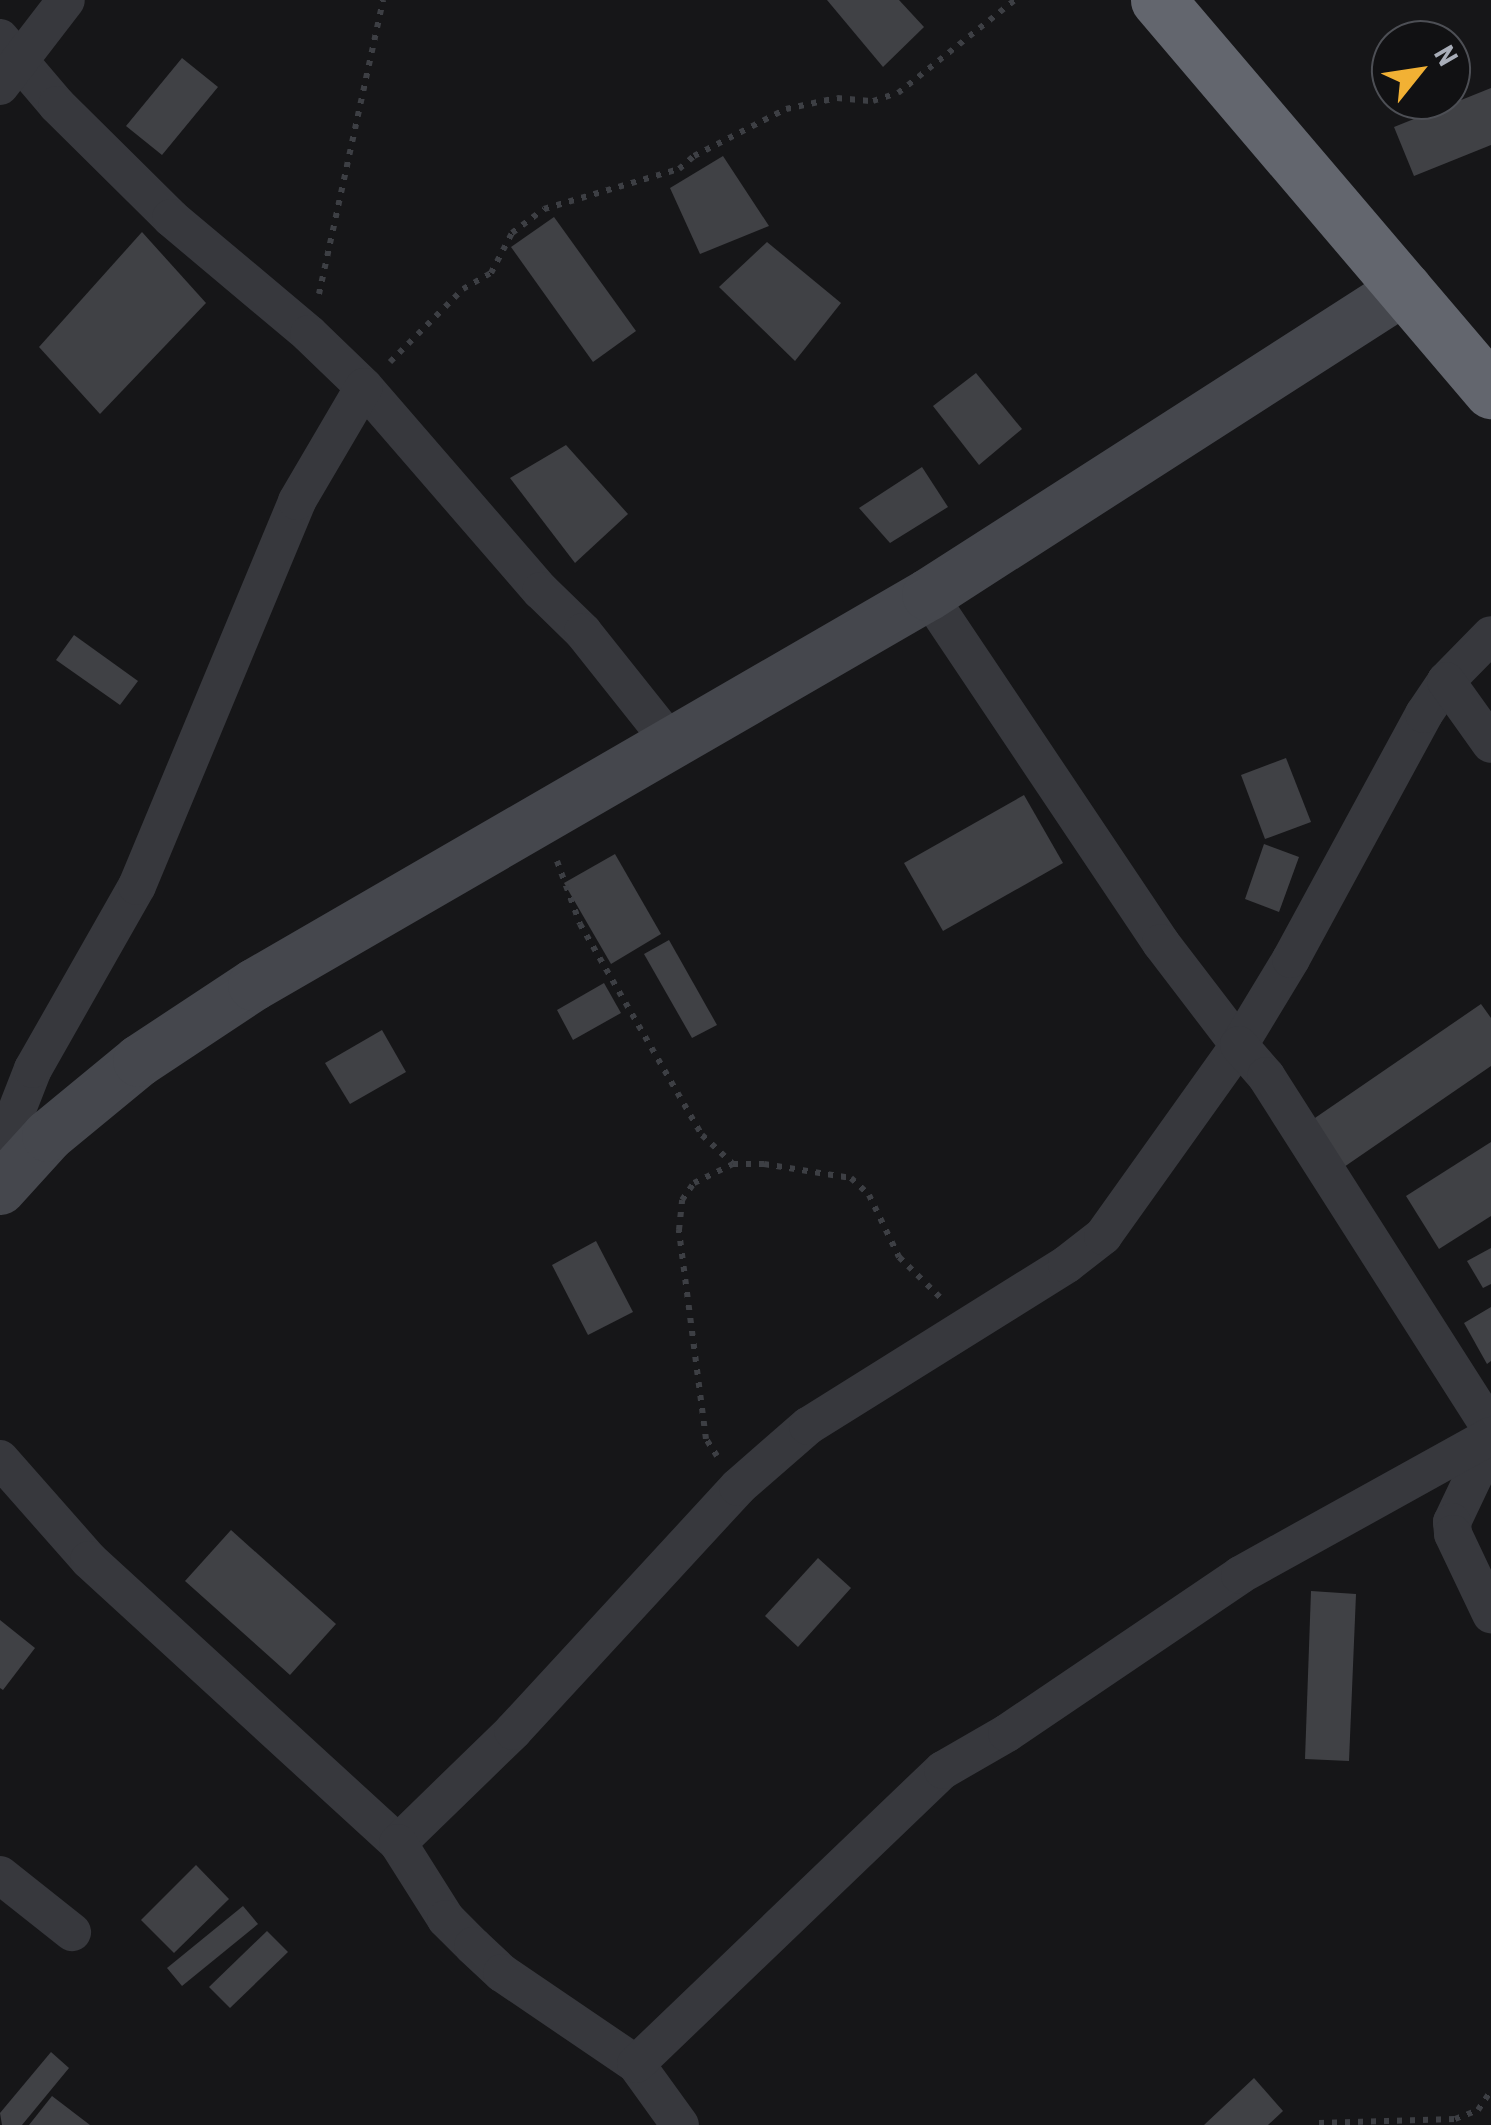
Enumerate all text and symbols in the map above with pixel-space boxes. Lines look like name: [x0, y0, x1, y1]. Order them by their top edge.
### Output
north arrow: [1371, 20, 1471, 120]
text: N: [1427, 40, 1464, 71]

